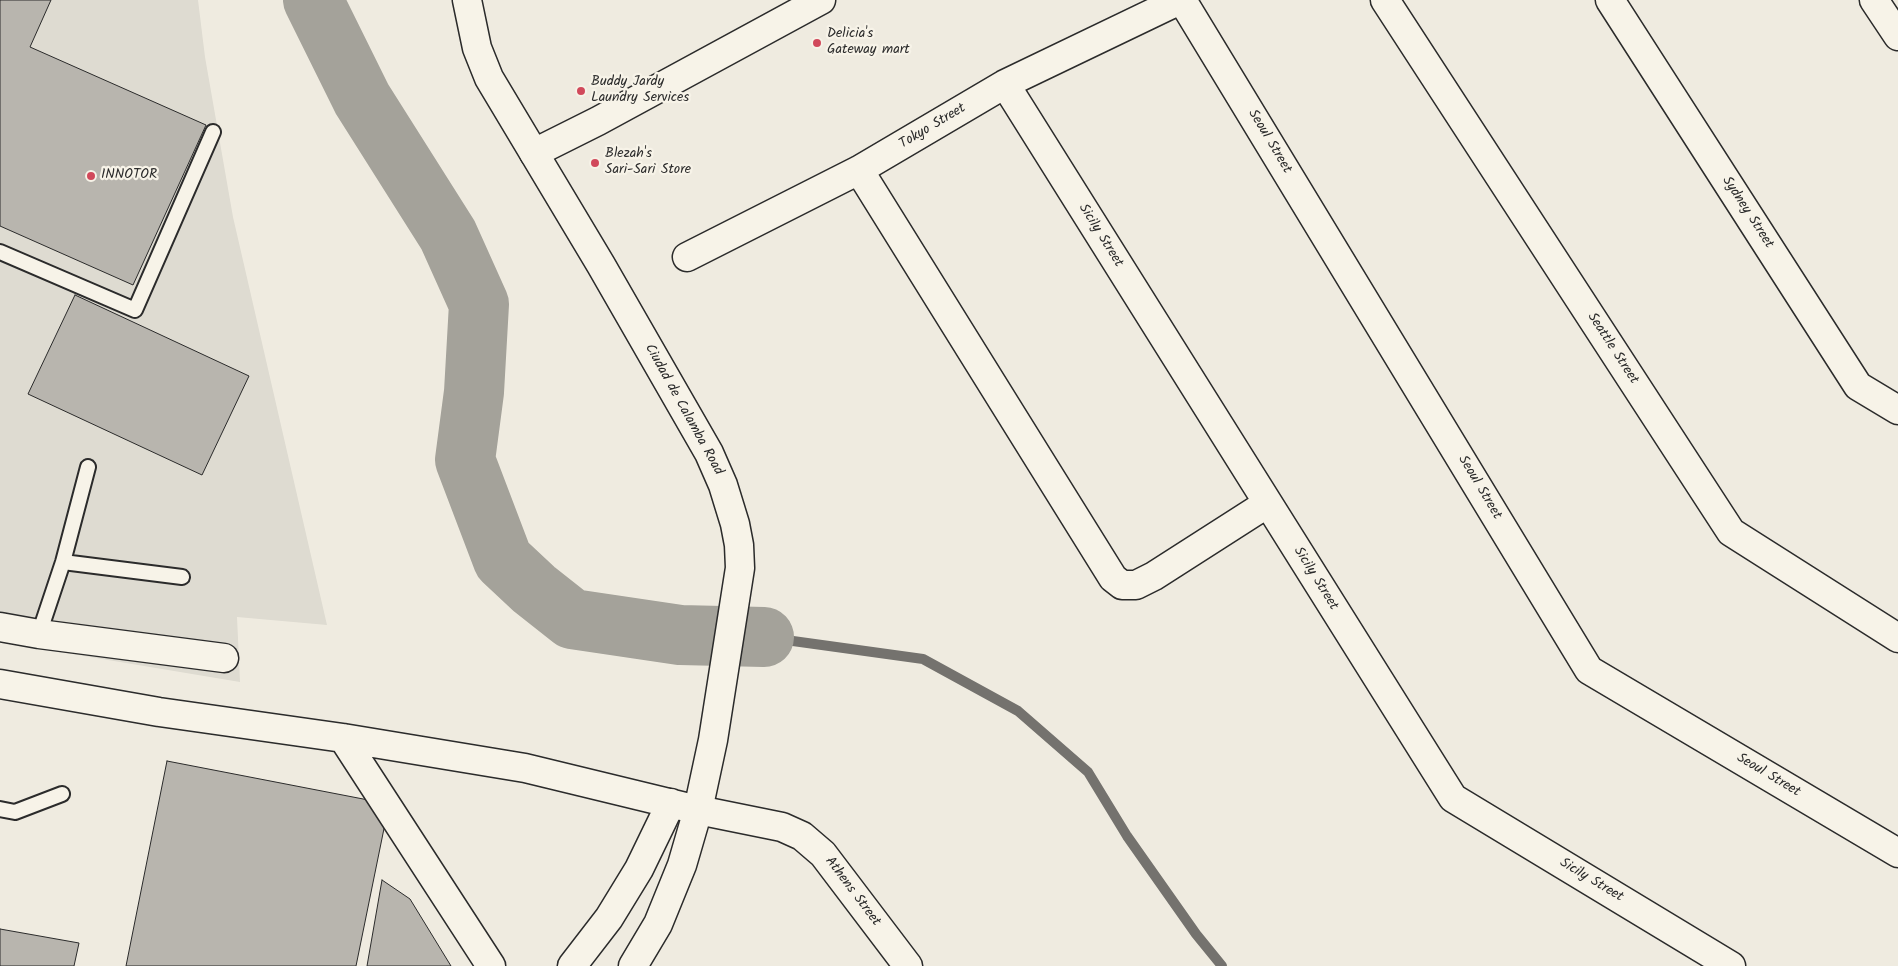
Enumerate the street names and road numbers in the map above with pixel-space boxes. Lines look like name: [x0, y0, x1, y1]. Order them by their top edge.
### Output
street label: Tokyo Street: [897, 101, 969, 153]
street label: Seoul Street: [1243, 107, 1295, 177]
street label: Sydney Street: [1718, 174, 1776, 252]
street label: Sicily Street: [1074, 201, 1126, 271]
street label: Seattle Street: [1583, 310, 1641, 388]
street label: Ciudad de Calamba Road: [640, 342, 726, 478]
street label: Seoul Street: [1453, 453, 1505, 523]
street label: Sicily Street: [1289, 544, 1341, 614]
street label: Seoul Street: [1733, 750, 1803, 802]
street label: Athens Street: [821, 854, 883, 930]
street label: Sicily Street: [1556, 855, 1626, 907]

